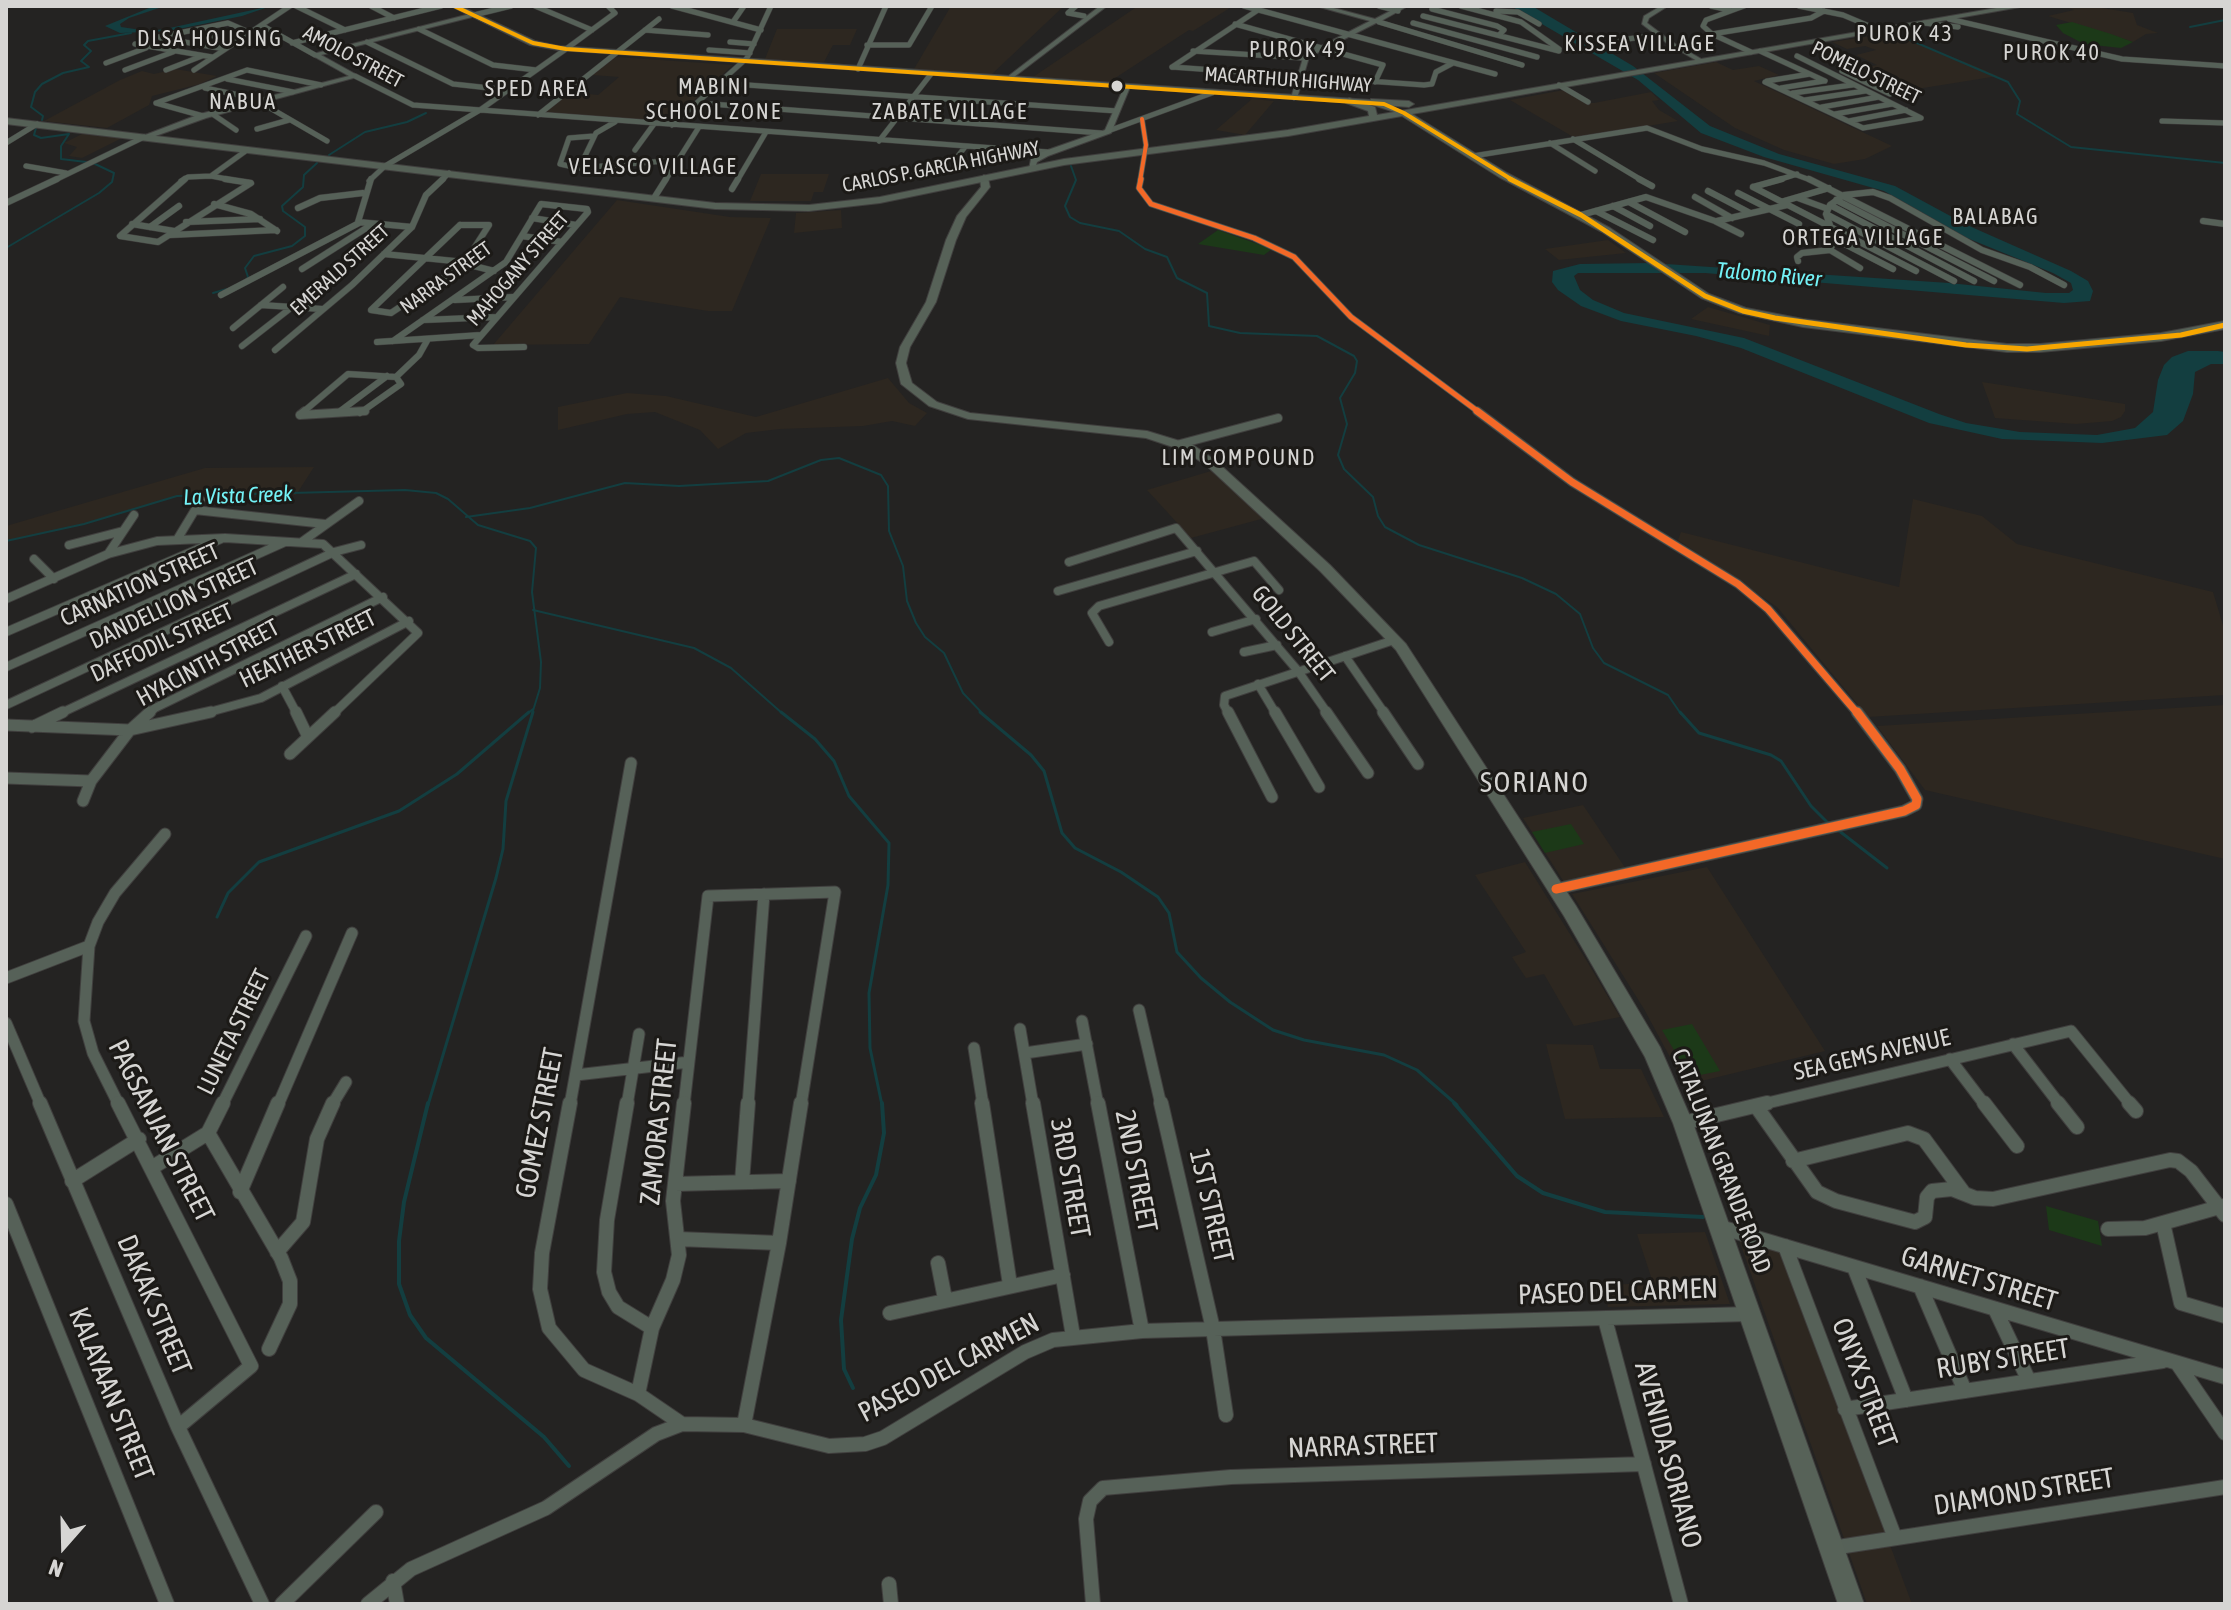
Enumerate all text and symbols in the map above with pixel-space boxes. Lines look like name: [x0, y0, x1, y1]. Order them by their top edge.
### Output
street label: AMOLO STREET: [299, 21, 407, 93]
district label: PUROK 43: [1856, 21, 1954, 47]
district label: DLSA HOUSING: [137, 26, 283, 52]
district label: KISSEA VILLAGE: [1564, 31, 1716, 57]
street label: POMELO STREET: [1808, 36, 1924, 110]
district label: PUROK 49: [1249, 37, 1347, 63]
district label: PUROK 40: [2003, 40, 2101, 66]
street label: MACARTHUR HIGHWAY: [1204, 62, 1372, 98]
district label: MABINI SCHOOL ZONE: [646, 74, 782, 126]
district label: SPED AREA: [485, 76, 589, 102]
unlabelled marker: [1109, 78, 1125, 94]
district label: NABUA: [209, 89, 277, 115]
district label: ZABATE VILLAGE: [872, 99, 1028, 125]
street label: CARLOS P. GARCIA HIGHWAY: [840, 136, 1042, 198]
district label: VELASCO VILLAGE: [568, 154, 738, 180]
district label: BALABAG: [1952, 204, 2040, 230]
street label: MAHOGANY STREET: [462, 207, 574, 331]
street label: EMERALD STREET: [286, 219, 394, 321]
district label: ORTEGA VILLAGE: [1782, 225, 1944, 251]
street label: NARRA STREET: [396, 237, 496, 319]
water label: Talomo River: [1716, 257, 1822, 293]
district label: LIM COMPOUND: [1162, 445, 1316, 471]
water label: La Vista Creek: [183, 481, 293, 511]
street label: CARNATION STREET: [56, 537, 224, 633]
street label: DANDELLION STREET: [85, 552, 263, 656]
street label: GOLD STREET: [1245, 580, 1341, 688]
street label: DAFFODIL STREET: [86, 597, 238, 689]
street label: HEATHER STREET: [235, 603, 381, 695]
street label: HYACINTH STREET: [132, 613, 284, 713]
district label: SORIANO: [1480, 766, 1590, 800]
street label: LUNETA STREET: [191, 965, 277, 1099]
street label: SEA GEMS AVENUE: [1791, 1023, 1953, 1087]
street label: PAGSANJAN STREET: [101, 1034, 221, 1228]
street label: ZAMORA STREET: [634, 1037, 684, 1207]
street label: GOMEZ STREET: [509, 1045, 571, 1201]
street label: CATALUNAN GRANDE ROAD: [1665, 1045, 1777, 1277]
street label: 2ND STREET: [1108, 1107, 1164, 1235]
street label: 3RD STREET: [1043, 1116, 1097, 1240]
street label: 1ST STREET: [1182, 1146, 1240, 1266]
street label: DAKAK STREET: [110, 1230, 198, 1380]
street label: GARNET STREET: [1897, 1239, 2061, 1319]
street label: PASEO DEL CARMEN: [1517, 1272, 1719, 1312]
street label: KALAYAAN STREET: [61, 1303, 161, 1485]
street label: PASEO DEL CARMEN: [853, 1306, 1045, 1430]
street label: ONYX STREET: [1824, 1314, 1904, 1452]
street label: RUBY STREET: [1934, 1332, 2072, 1386]
street label: AVENIDA SORIANO: [1627, 1358, 1709, 1552]
street label: NARRA STREET: [1287, 1427, 1439, 1465]
street label: DIAMOND STREET: [1932, 1461, 2116, 1523]
north arrow: [24, 1506, 104, 1586]
text: N: [45, 1554, 66, 1583]

